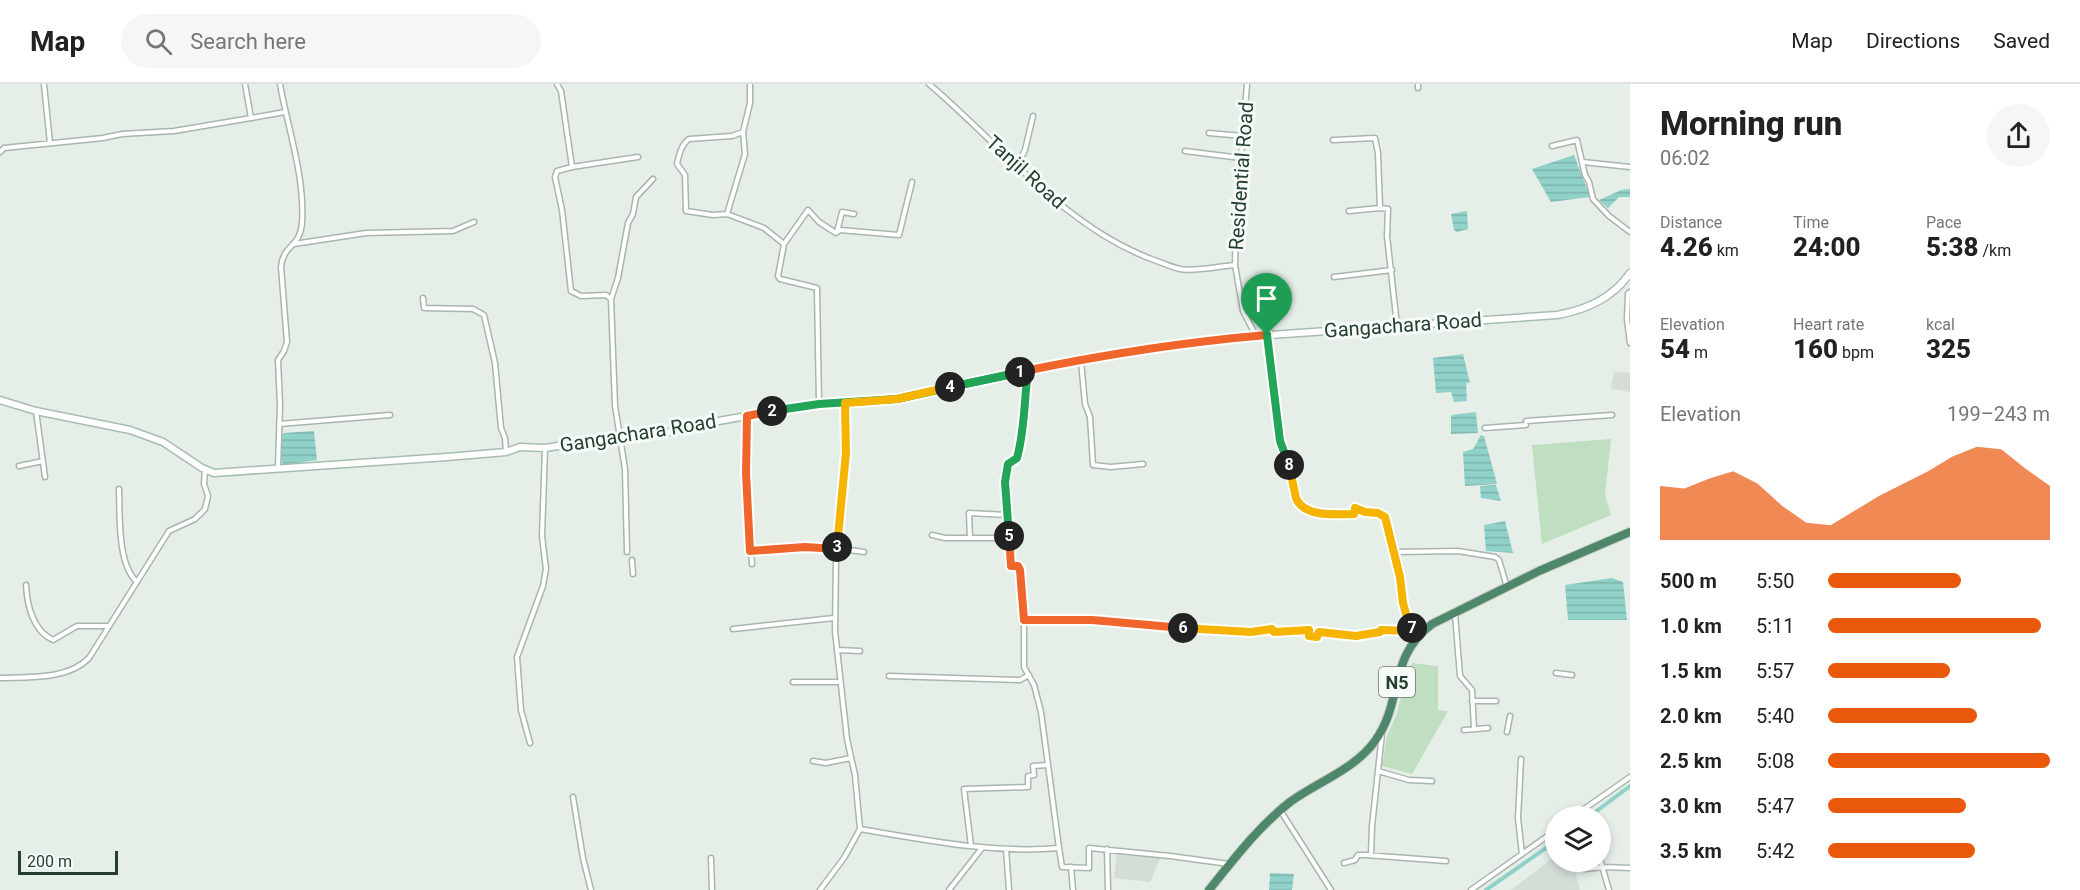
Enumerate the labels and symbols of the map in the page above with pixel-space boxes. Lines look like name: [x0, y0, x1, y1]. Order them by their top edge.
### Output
street label: Residential Road: [1224, 101, 1258, 251]
street label: Tanjil Road: [982, 130, 1070, 214]
pin: [1241, 273, 1292, 335]
street label: Gangachara Road: [1323, 308, 1483, 342]
pin: 1: [1005, 357, 1035, 387]
pin: 4: [935, 372, 965, 402]
pin: 2: [757, 396, 787, 426]
street label: Gangachara Road: [558, 409, 718, 457]
pin: 8: [1274, 450, 1304, 480]
pin: 5: [994, 521, 1024, 551]
pin: 3: [822, 532, 852, 562]
pin: 6: [1168, 613, 1198, 643]
pin: 7: [1397, 613, 1427, 643]
road number: N5: [1379, 667, 1415, 697]
scale bar: [18, 848, 118, 876]

